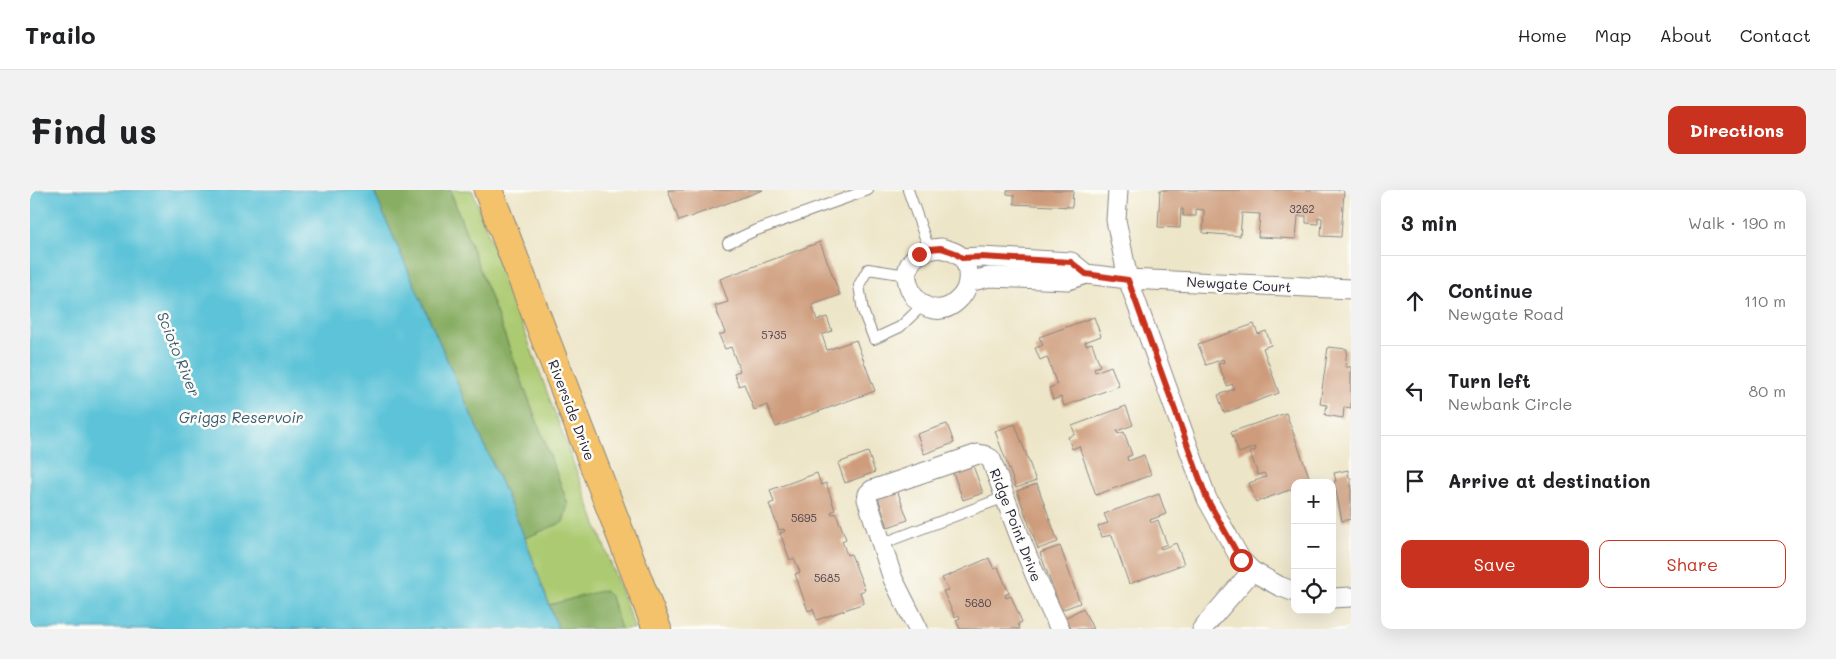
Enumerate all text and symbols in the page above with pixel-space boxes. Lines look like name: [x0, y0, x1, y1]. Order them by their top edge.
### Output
text: Trailo: [25, 19, 96, 50]
text: Home: [1518, 23, 1567, 47]
text: Map: [1595, 23, 1631, 47]
text: About: [1659, 23, 1712, 47]
text: Contact: [1740, 23, 1811, 47]
button: Directions: [1668, 106, 1806, 154]
text: Find us: [30, 107, 157, 153]
house number: 3262: [1289, 201, 1315, 216]
text: 3 min: [1401, 209, 1457, 236]
text: Walk · 190 m: [1688, 212, 1786, 233]
route end: [908, 243, 931, 266]
street label: Newgate Court: [1186, 272, 1292, 296]
text: Continue: [1448, 278, 1533, 303]
icon: ahead: [1401, 287, 1429, 315]
text: 110 m: [1744, 290, 1786, 311]
text: Newgate Road: [1448, 303, 1563, 324]
water label: Scioto River: [153, 309, 205, 400]
house number: 5735: [761, 327, 787, 342]
street label: Riverside Drive: [544, 357, 600, 463]
text: Turn left: [1448, 368, 1531, 393]
icon: left: [1401, 377, 1429, 405]
text: 80 m: [1749, 380, 1786, 401]
text: Newbank Circle: [1448, 393, 1572, 414]
water label: Griggs Reservoir: [179, 407, 304, 427]
street label: Ridge Point Drive: [986, 466, 1046, 584]
icon: arrive: [1401, 467, 1429, 495]
text: Arrive at destination: [1448, 468, 1651, 493]
map controls: [1291, 479, 1336, 614]
button: +: [1291, 479, 1336, 524]
house number: 5695: [791, 510, 817, 525]
button: −: [1291, 524, 1336, 569]
button: Save: [1401, 540, 1589, 588]
button: Share: [1599, 540, 1786, 588]
route start: [1230, 549, 1253, 572]
button: locate: [1291, 569, 1336, 614]
house number: 5685: [814, 570, 840, 585]
house number: 5680: [965, 595, 991, 610]

